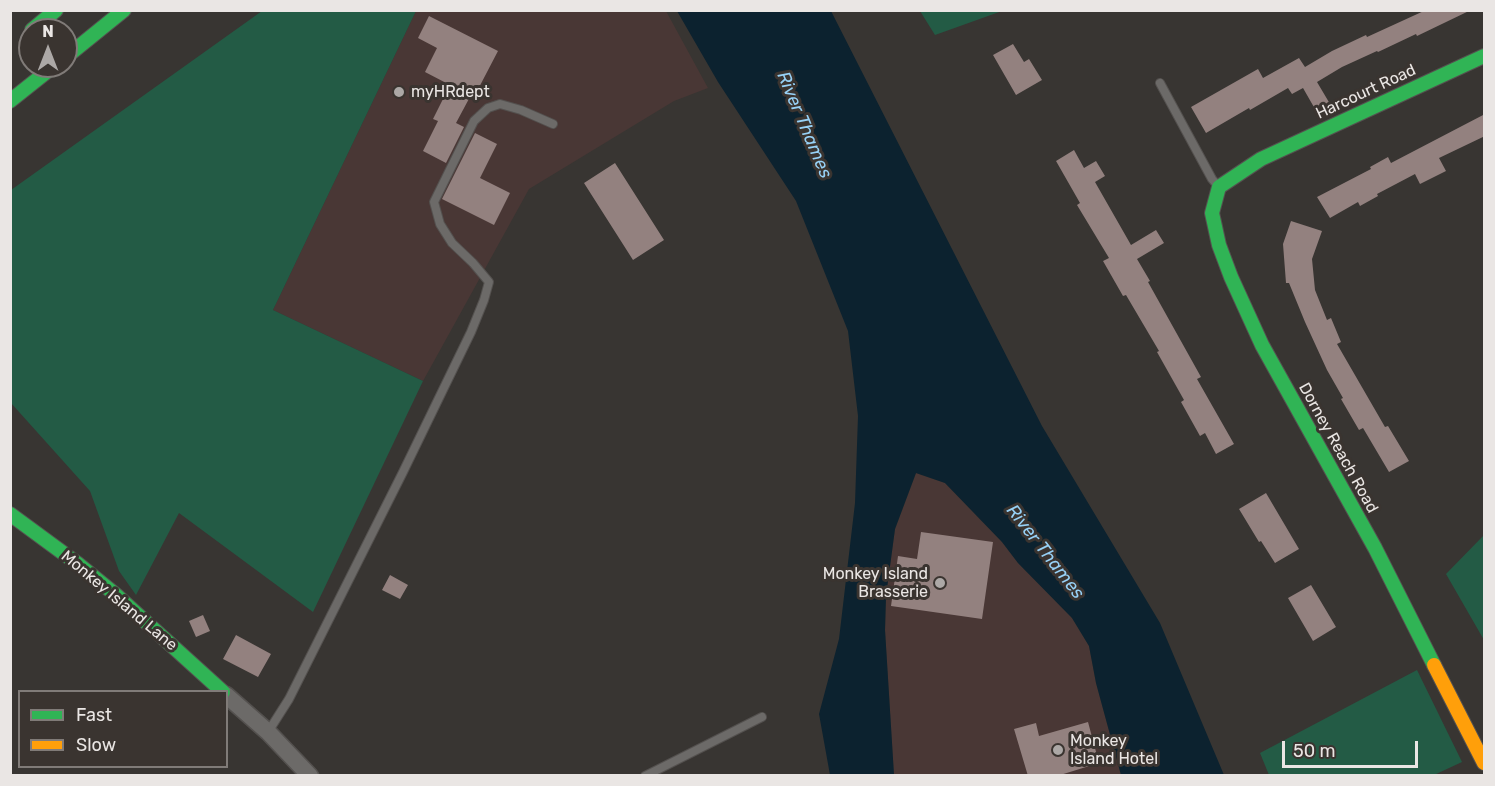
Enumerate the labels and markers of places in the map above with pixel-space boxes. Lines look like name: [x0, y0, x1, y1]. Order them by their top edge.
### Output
place label: myHRdept: [411, 82, 490, 102]
marker: myHRdept: [392, 85, 406, 99]
place label: Monkey Island Brasserie: [823, 564, 928, 602]
marker: Monkey Island Brasserie: [933, 576, 947, 590]
place label: Monkey Island Hotel: [1070, 731, 1158, 769]
marker: Monkey Island Hotel: [1051, 743, 1065, 757]

